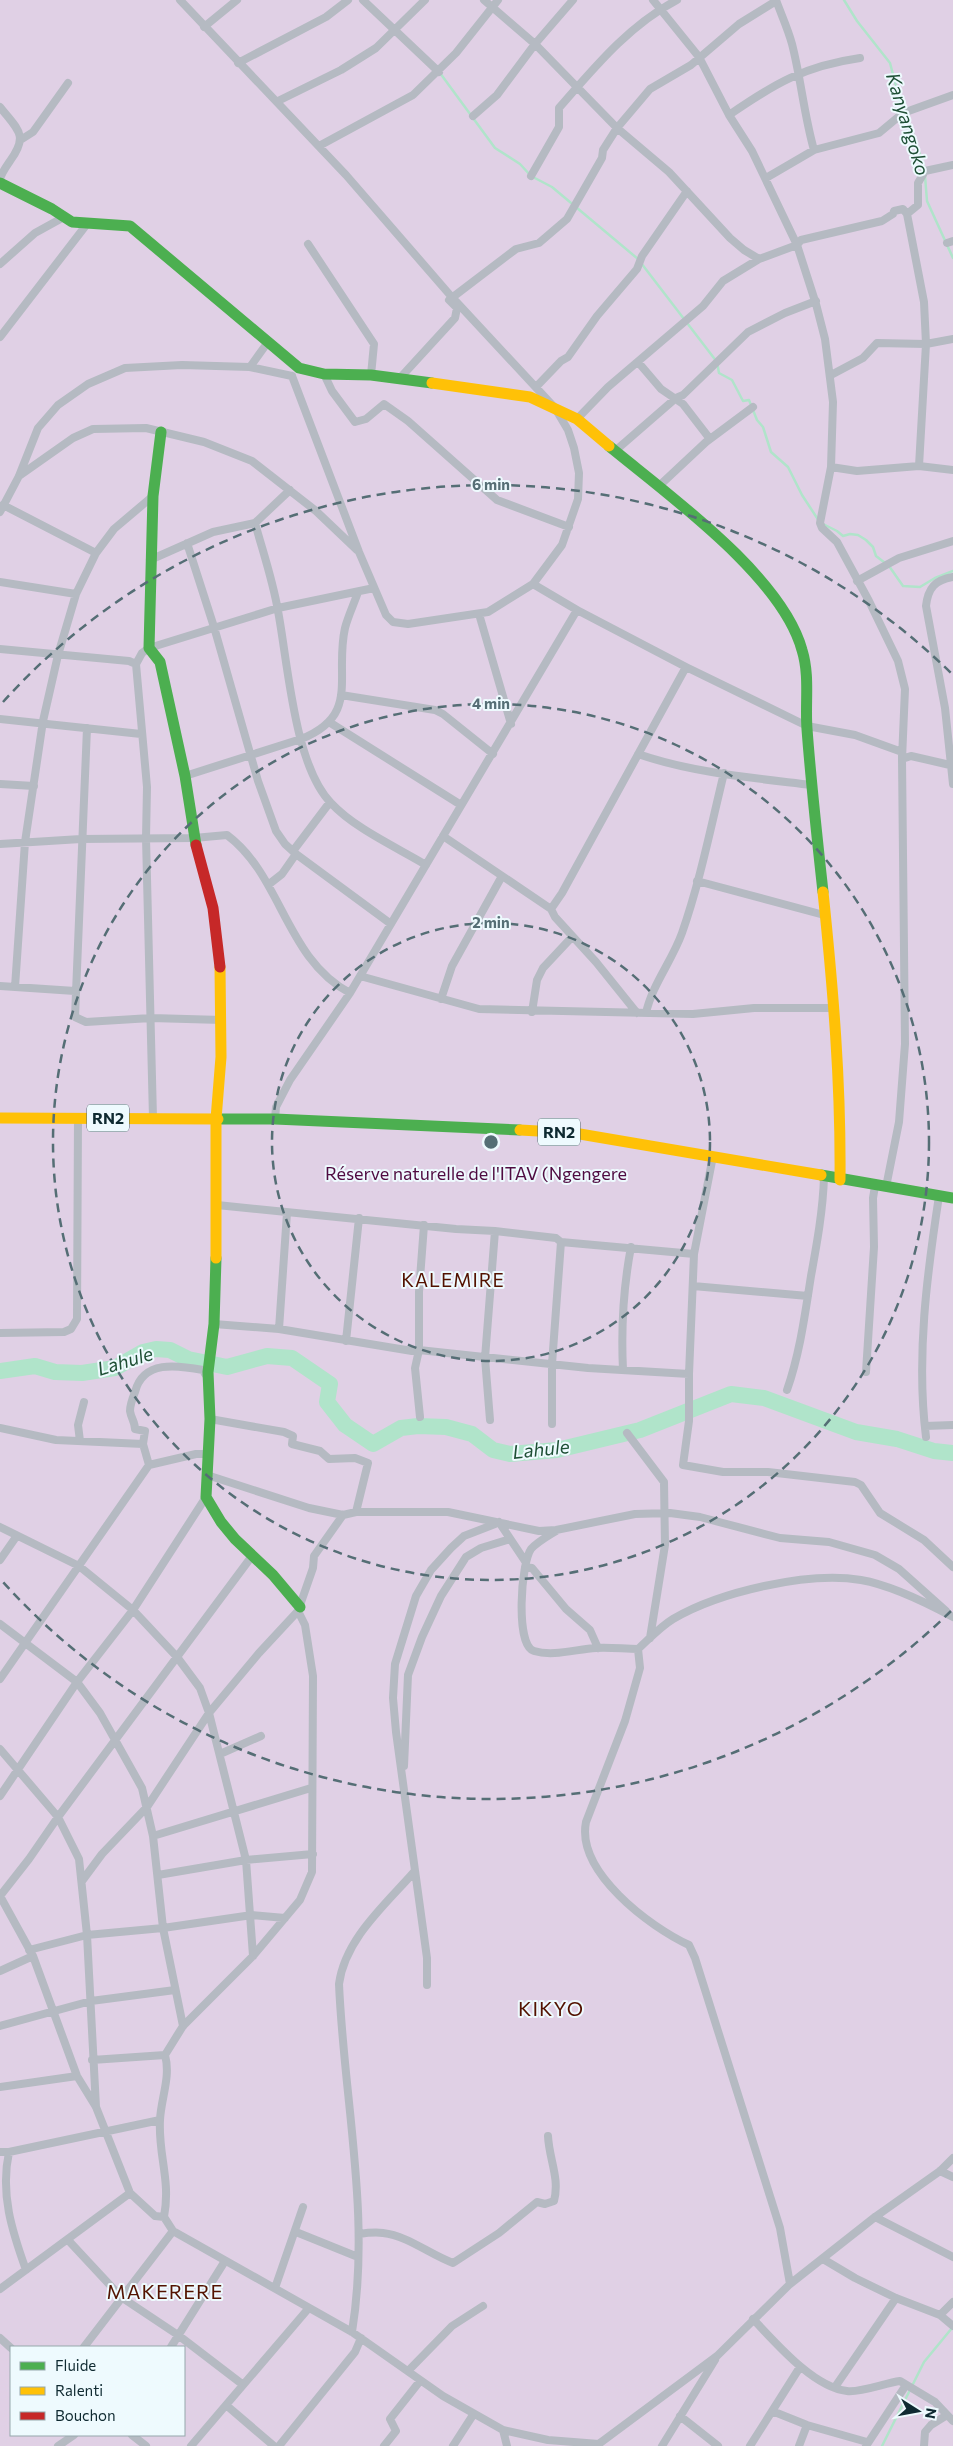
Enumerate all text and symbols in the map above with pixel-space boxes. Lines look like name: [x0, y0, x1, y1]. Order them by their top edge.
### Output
water label: Kanyangoko: [882, 70, 935, 178]
text: 6 min: [472, 475, 510, 493]
text: 4 min: [472, 694, 510, 712]
text: 2 min: [472, 913, 510, 931]
road number: RN2: [87, 1104, 129, 1132]
road number: RN2: [538, 1118, 580, 1146]
centre of rings: [482, 1133, 500, 1151]
park label: Réserve naturelle de l'ITAV (Ngengere: [325, 1162, 627, 1184]
district label: KALEMIRE: [401, 1268, 505, 1291]
water label: Lahule: [94, 1341, 156, 1380]
water label: Lahule: [511, 1434, 571, 1463]
district label: KIKYO: [518, 1996, 584, 2020]
district label: MAKERERE: [107, 2279, 223, 2303]
legend: [10, 2346, 185, 2436]
text: Fluide: [55, 2356, 96, 2374]
text: Ralenti: [55, 2381, 103, 2399]
north arrow: [893, 2386, 943, 2436]
text: Bouchon: [55, 2406, 116, 2424]
text: N: [922, 2407, 941, 2420]

